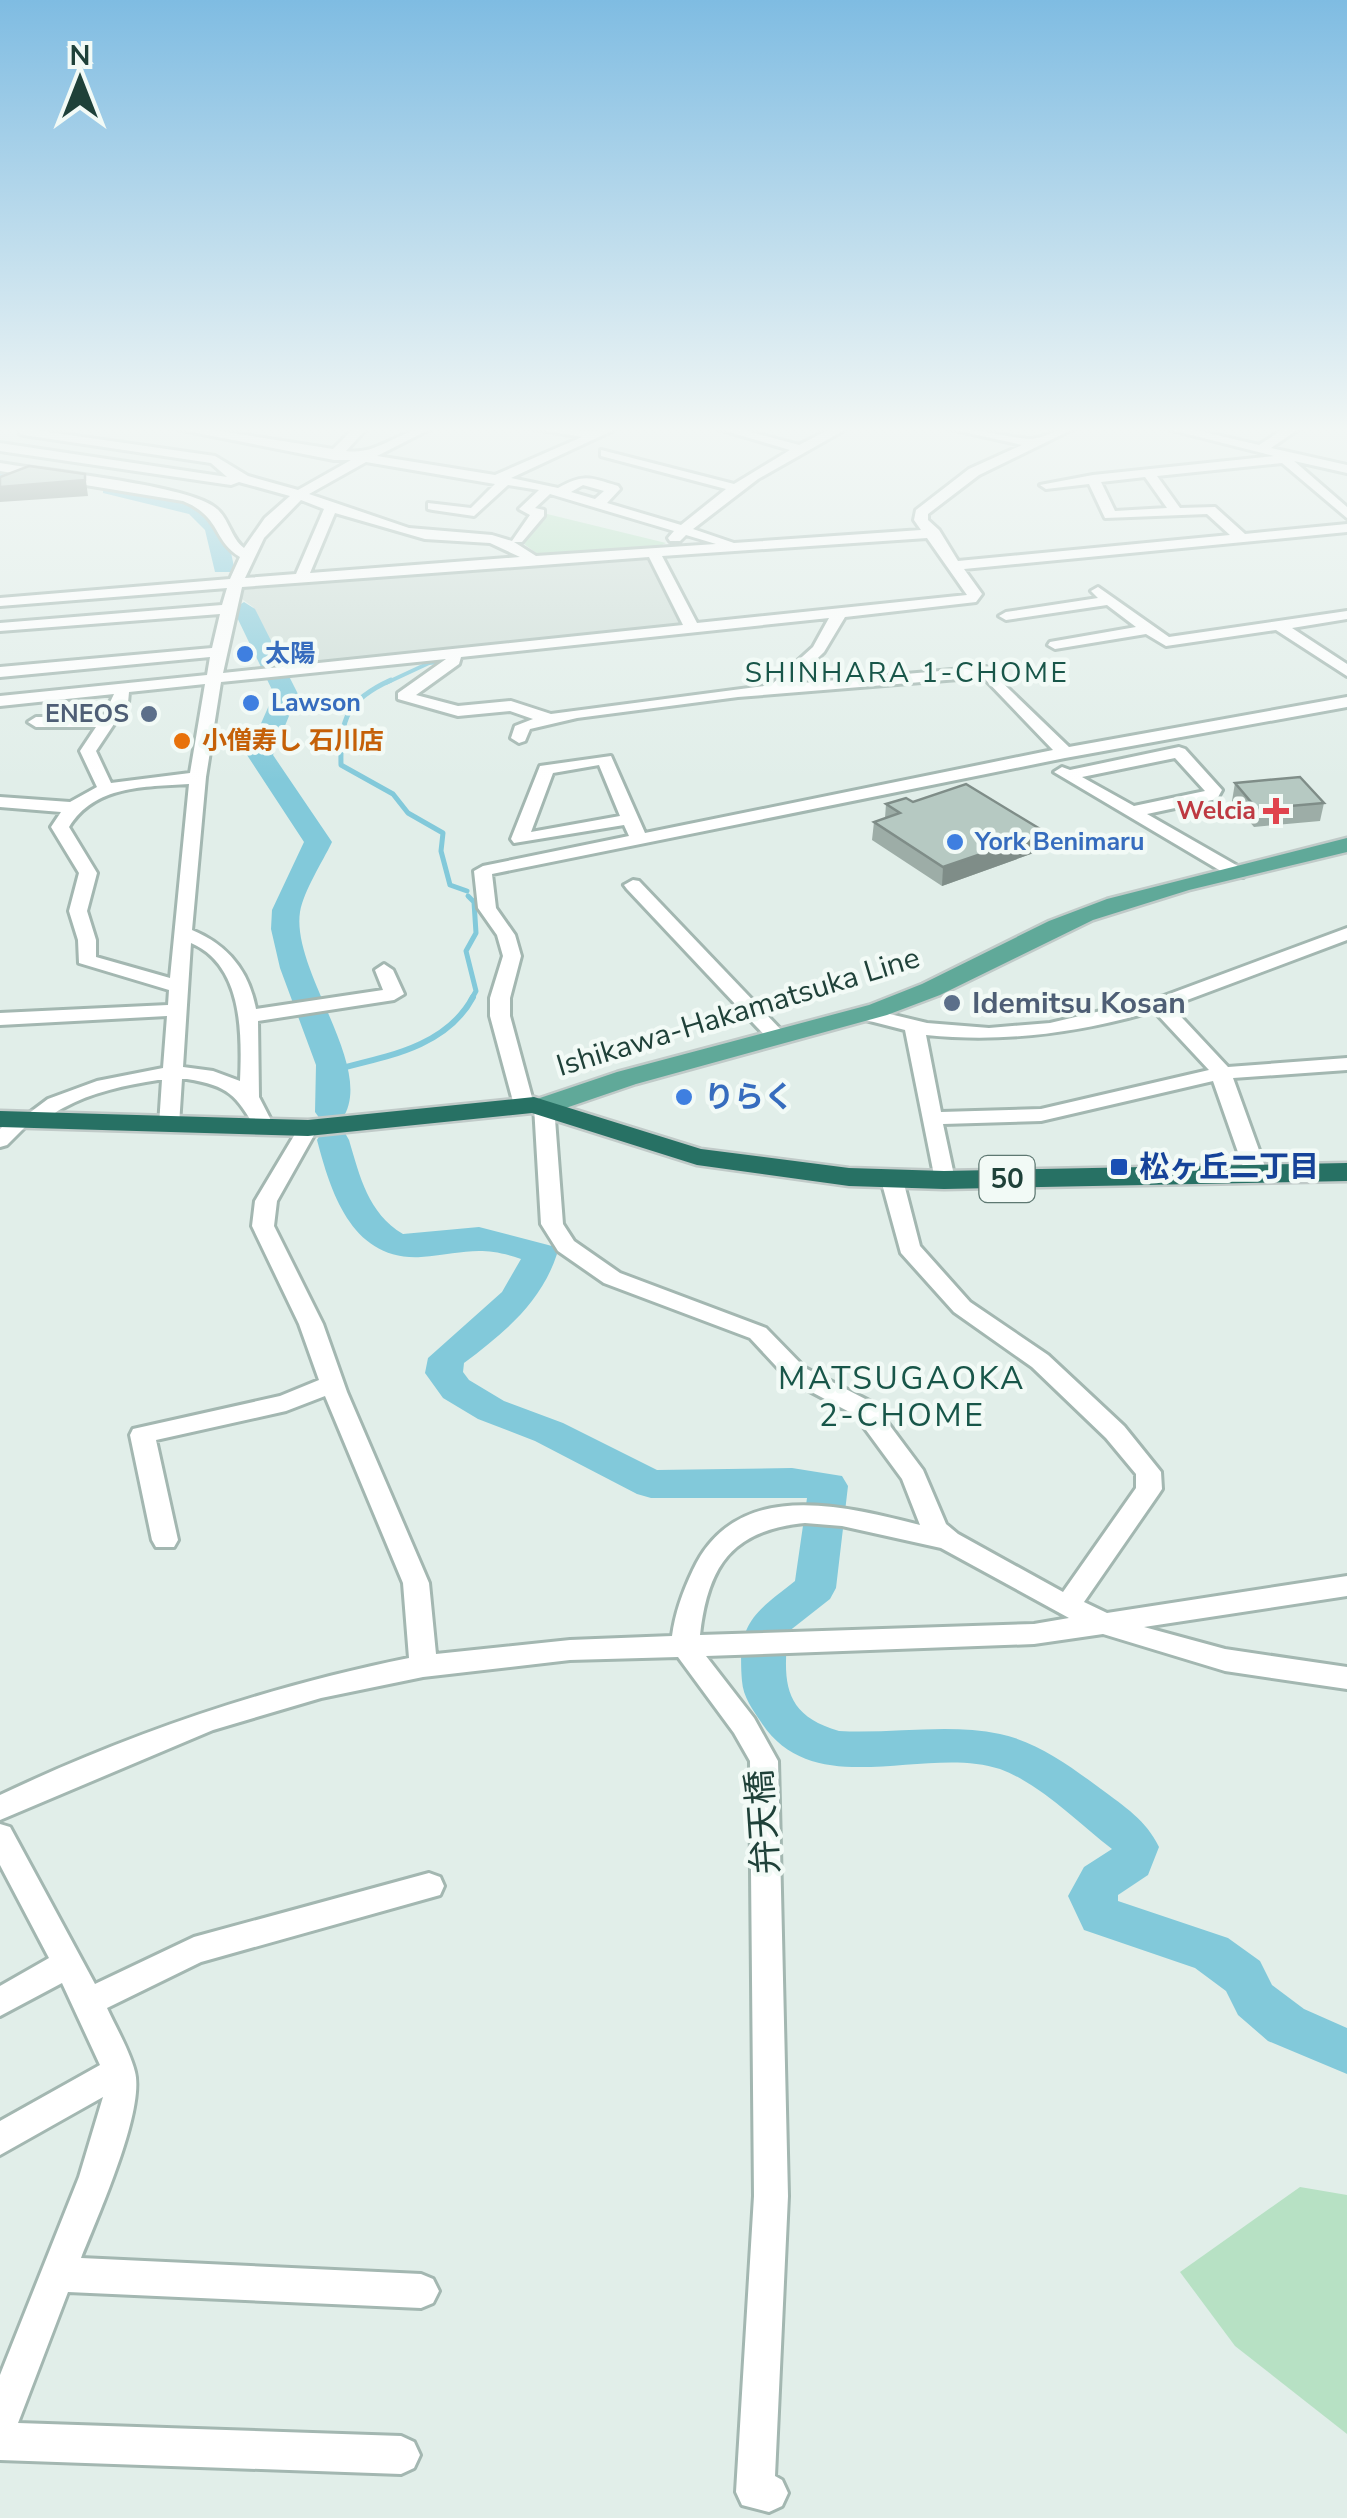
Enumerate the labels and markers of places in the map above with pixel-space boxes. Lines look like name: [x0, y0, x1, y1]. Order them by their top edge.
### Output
place label: 太陽: [265, 637, 315, 671]
marker: 太陽: [234, 643, 256, 665]
place label: Lawson: [271, 686, 361, 720]
marker: Lawson: [240, 692, 262, 714]
place label: ENEOS: [45, 697, 129, 731]
marker: ENEOS: [138, 703, 160, 725]
place label: 小僧寿し 石川店: [202, 724, 384, 758]
marker: 小僧寿し 石川店: [171, 730, 193, 752]
place label: Welcia: [1176, 794, 1256, 828]
marker: Welcia: [1265, 800, 1287, 822]
place label: York Benimaru: [974, 825, 1144, 859]
marker: York Benimaru: [944, 831, 966, 853]
place label: Idemitsu Kosan: [972, 983, 1186, 1024]
marker: Idemitsu Kosan: [941, 992, 963, 1014]
place label: りらく: [704, 1077, 794, 1118]
marker: りらく: [673, 1086, 695, 1108]
place label: 松ヶ丘二丁目: [1139, 1147, 1319, 1188]
marker: 松ヶ丘二丁目: [1108, 1156, 1130, 1178]

